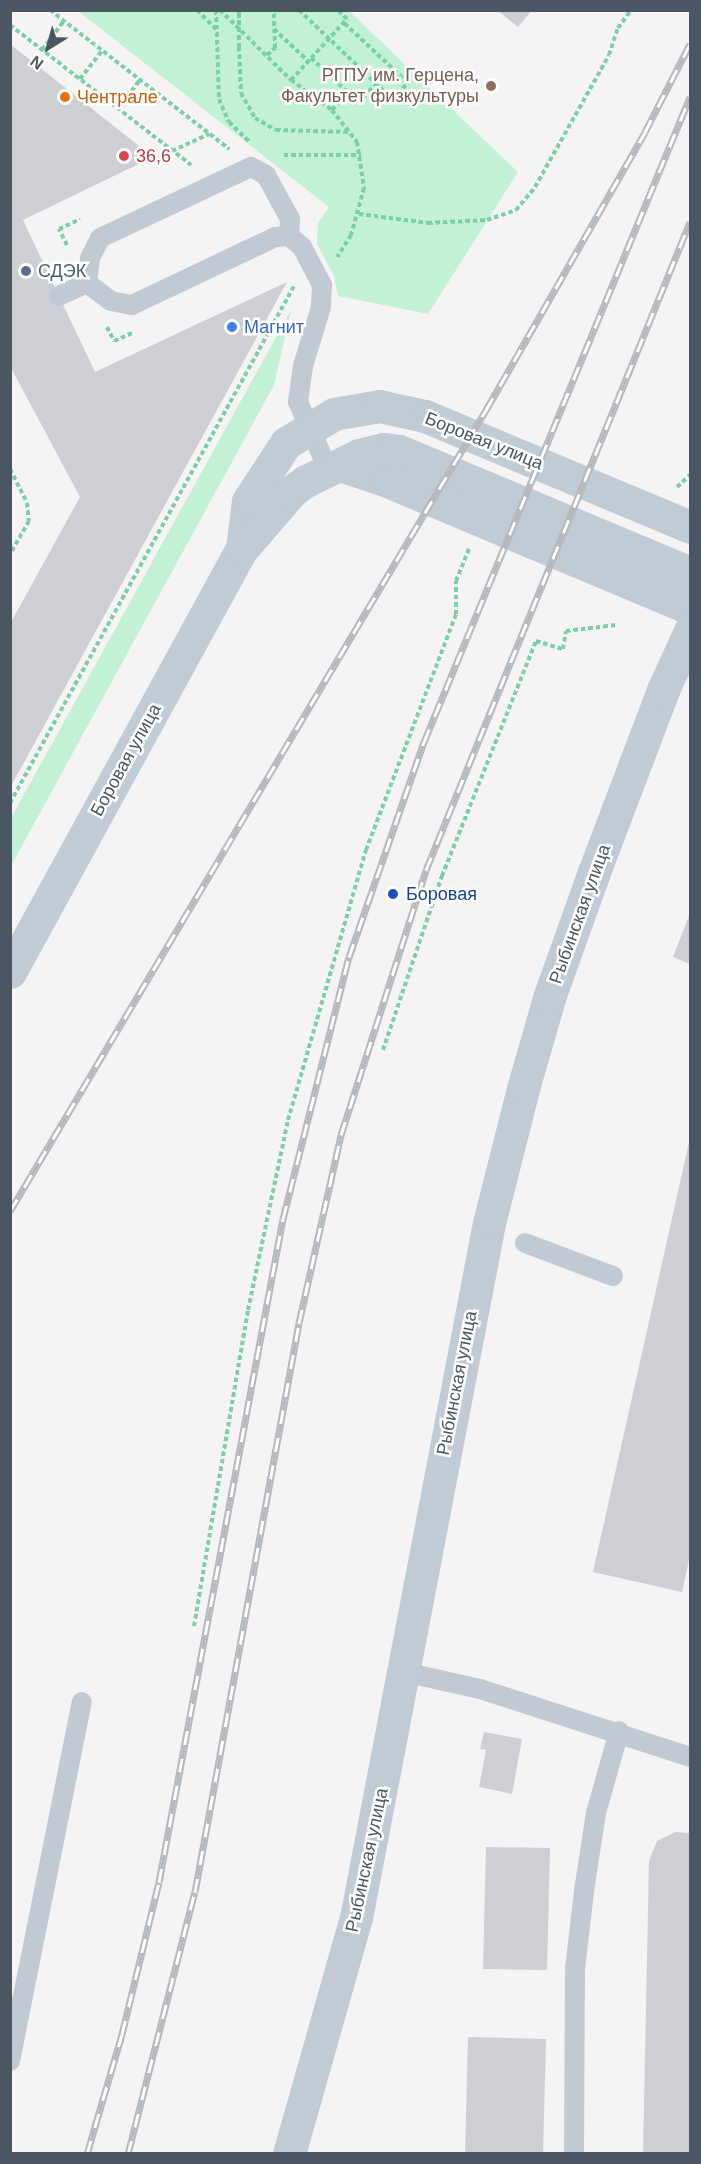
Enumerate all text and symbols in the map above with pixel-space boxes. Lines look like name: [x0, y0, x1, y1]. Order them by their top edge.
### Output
north arrow: [18, 18, 78, 78]
text: N: [27, 53, 47, 73]
place label: РГПУ им. Герцена, Факультет физкультуры: [281, 65, 479, 107]
marker: РГПУ им. Герцена, Факультет физкультуры: [484, 79, 498, 93]
place label: Чентрале: [77, 86, 158, 108]
marker: Чентрале: [58, 90, 72, 104]
place label: 36,6: [136, 145, 171, 167]
marker: 36,6: [117, 149, 131, 163]
place label: СДЭК: [38, 260, 86, 282]
marker: СДЭК: [19, 264, 33, 278]
place label: Магнит: [244, 316, 304, 338]
marker: Магнит: [225, 320, 239, 334]
street label: Боровая улица: [422, 407, 546, 475]
street label: Боровая улица: [86, 700, 166, 820]
street label: Рыбинская улица: [545, 841, 615, 987]
place label: Боровая: [406, 883, 477, 905]
marker: Боровая: [384, 885, 402, 903]
street label: Рыбинская улица: [432, 1309, 482, 1457]
street label: Рыбинская улица: [341, 1786, 393, 1934]

